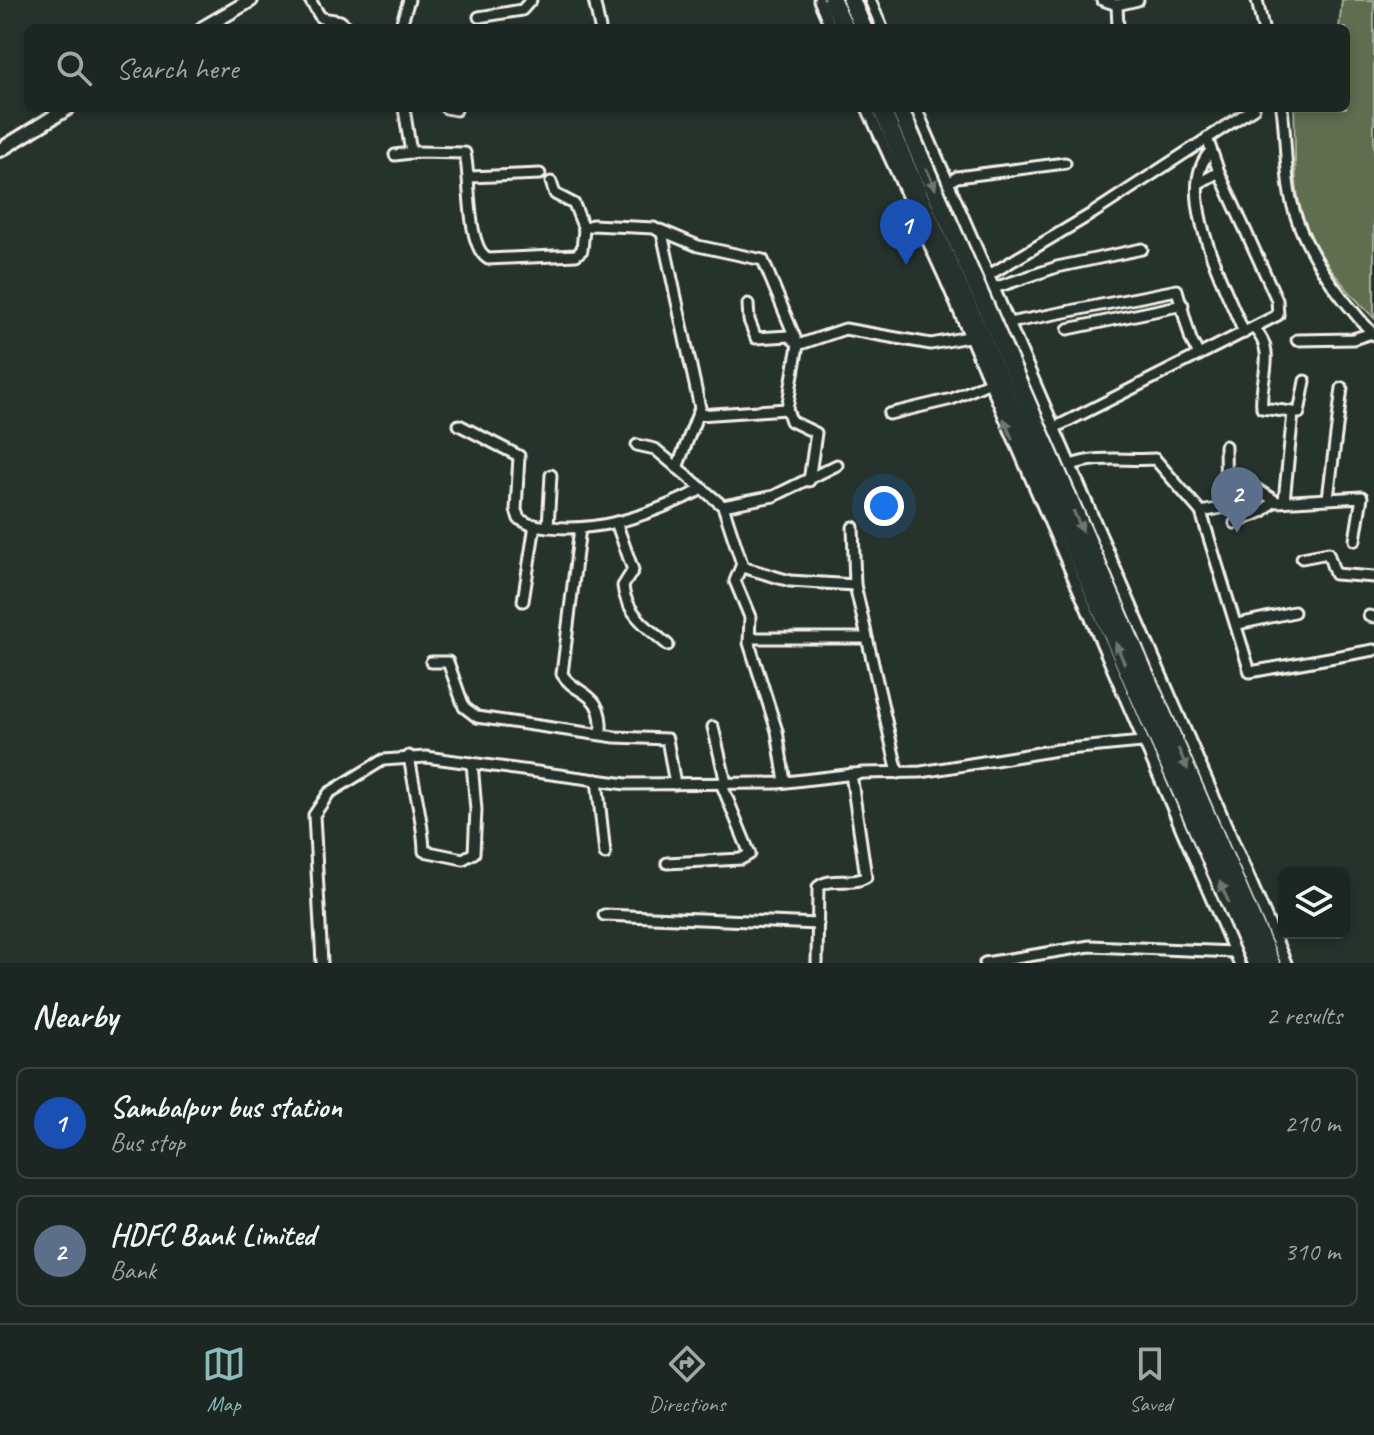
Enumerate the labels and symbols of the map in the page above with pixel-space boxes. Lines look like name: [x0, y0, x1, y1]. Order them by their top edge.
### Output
one-way arrow: [924, 167, 938, 191]
pin: 1: [880, 199, 932, 265]
one-way arrow: [1001, 417, 1014, 441]
pin: 2: [1211, 467, 1263, 533]
your location: [864, 486, 904, 526]
one-way arrow: [1072, 509, 1085, 532]
one-way arrow: [1113, 642, 1126, 665]
one-way arrow: [1176, 747, 1189, 771]
one-way arrow: [1217, 880, 1231, 903]

